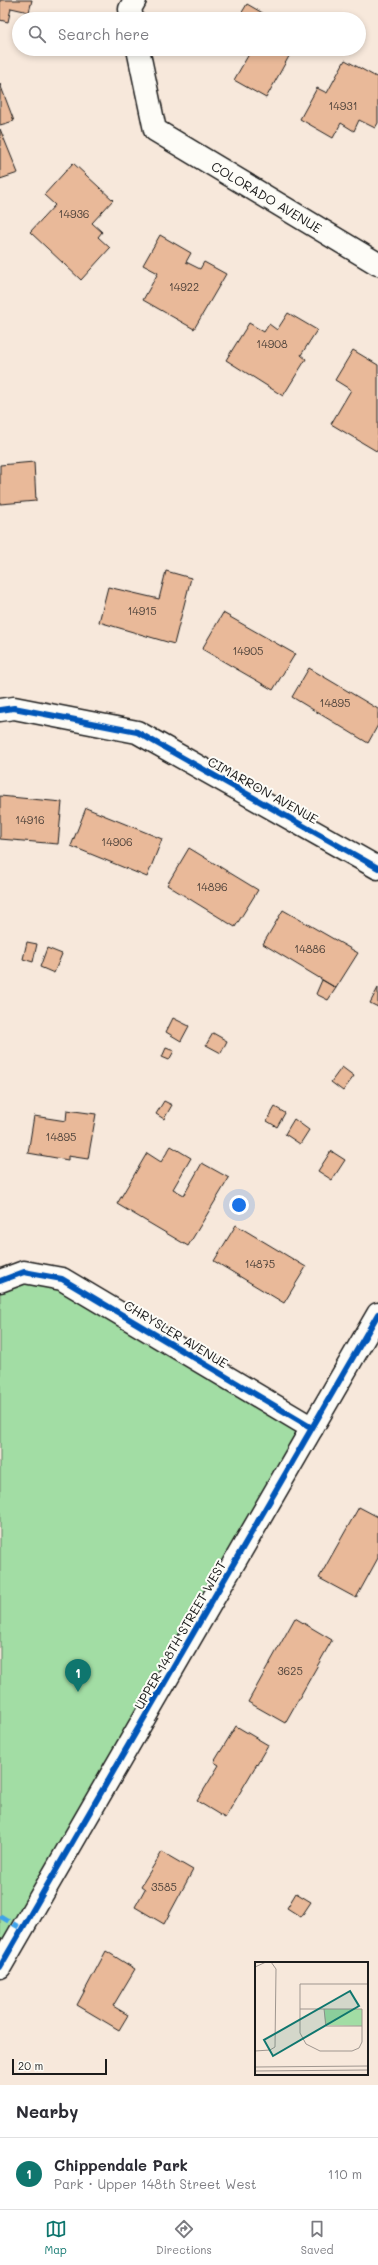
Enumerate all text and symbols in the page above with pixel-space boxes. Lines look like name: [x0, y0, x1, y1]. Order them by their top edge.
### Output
search box: [12, 12, 366, 56]
icon: search: [26, 23, 48, 45]
text: Search here: [58, 24, 149, 44]
house number: 14931: [328, 98, 358, 113]
street label: COLORADO AVENUE: [208, 157, 325, 236]
house number: 14936: [59, 206, 89, 221]
house number: 14922: [169, 279, 199, 294]
house number: 14908: [256, 336, 288, 351]
house number: 14915: [127, 603, 157, 618]
house number: 14905: [232, 643, 264, 658]
house number: 14895: [320, 695, 350, 710]
street label: CIMARRON AVENUE: [205, 752, 321, 827]
house number: 14916: [15, 812, 45, 827]
house number: 14906: [101, 834, 133, 849]
house number: 14896: [196, 879, 228, 894]
house number: 14886: [294, 941, 326, 956]
house number: 14895: [46, 1129, 76, 1144]
your location: [229, 1195, 249, 1215]
house number: 14875: [245, 1256, 275, 1271]
street label: CHRYSLER AVENUE: [121, 1296, 231, 1371]
street label: UPPER 148TH STREET WEST: [130, 1557, 229, 1712]
pin: 1: [65, 1659, 91, 1692]
house number: 3625: [277, 1663, 303, 1678]
house number: 3585: [151, 1879, 177, 1894]
inset map: [255, 1962, 368, 2075]
scale bar: [12, 2057, 107, 2076]
text: 20 m: [18, 2058, 43, 2073]
text: Nearby: [16, 2100, 78, 2122]
text: Chippendale Park: [54, 2155, 188, 2175]
text: 1: [26, 2165, 32, 2182]
text: 110 m: [328, 2165, 362, 2182]
text: Park · Upper 148th Street West: [54, 2175, 256, 2192]
tab: Map: [45, 2218, 67, 2257]
tab: Directions: [156, 2218, 212, 2257]
tab: Saved: [301, 2218, 333, 2257]

